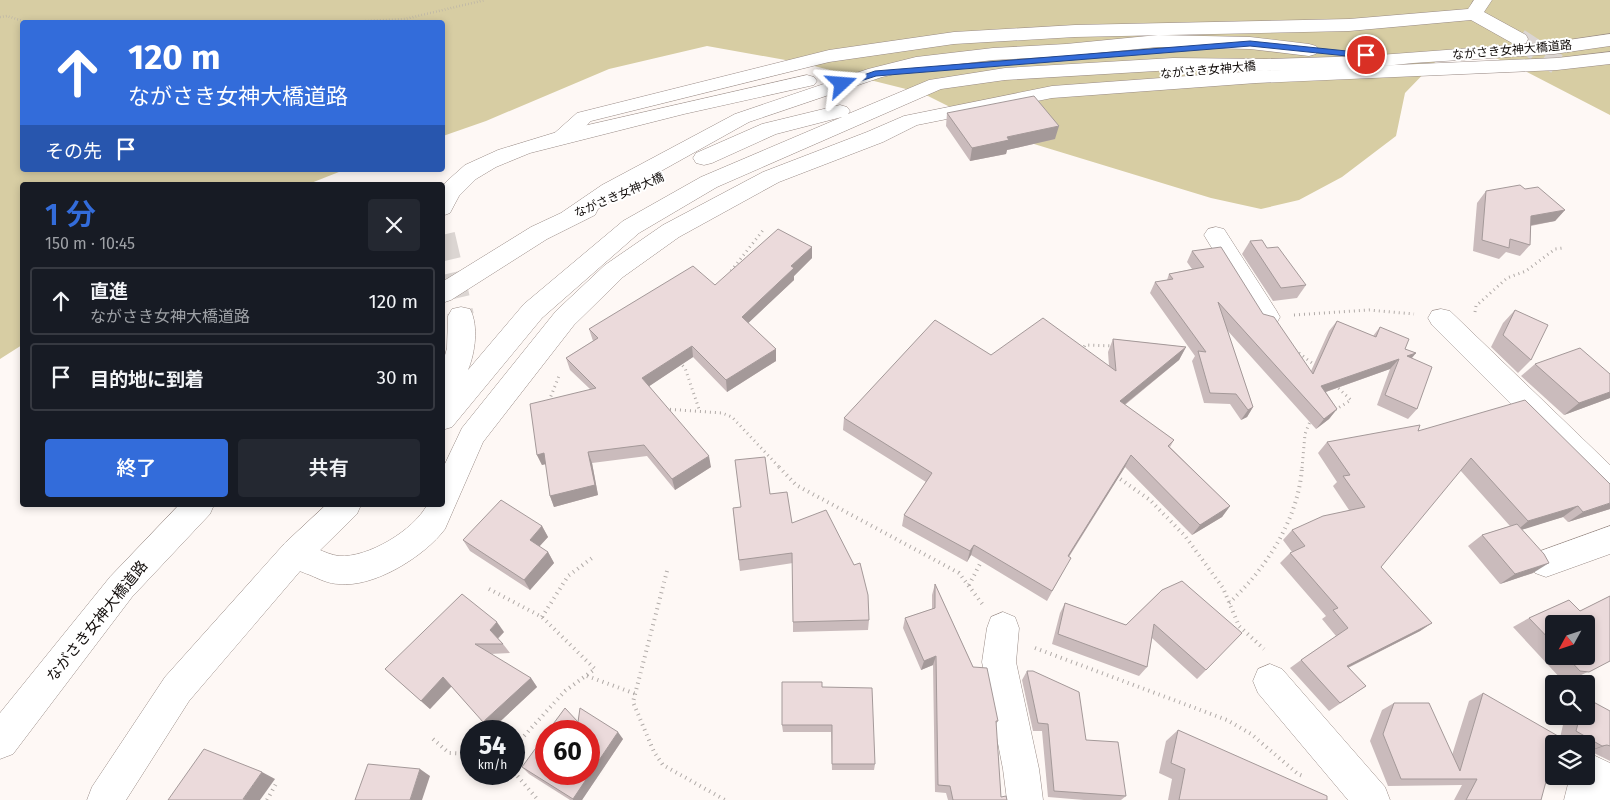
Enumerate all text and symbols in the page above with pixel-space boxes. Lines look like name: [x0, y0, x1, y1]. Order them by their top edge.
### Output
pin: [1345, 34, 1387, 76]
text: 120 m: [128, 36, 221, 78]
street label: ながさき女神大橋道路: [1452, 38, 1572, 62]
icon: ahead: [45, 40, 110, 105]
icon: arrive: [1352, 41, 1380, 69]
position arrow: [815, 57, 867, 109]
street label: ながさき女神大橋: [1160, 59, 1256, 81]
text: ながさき女神大橋道路: [128, 83, 348, 110]
icon: arrive: [112, 135, 140, 163]
text: その先: [45, 140, 102, 163]
street label: ながさき女神大橋: [572, 170, 666, 220]
text: 1 分: [45, 197, 96, 233]
button: close: [368, 199, 420, 251]
text: 150 m · 10:45: [45, 234, 135, 253]
text: 直進: [90, 280, 128, 303]
icon: ahead: [47, 287, 75, 315]
text: 120 m: [368, 290, 418, 313]
text: ながさき女神大橋道路: [90, 307, 250, 326]
icon: arrive: [47, 363, 75, 391]
text: 30 m: [377, 366, 418, 389]
text: 目的地に到着: [90, 368, 204, 391]
button: 終了: [45, 439, 228, 497]
button: 共有: [238, 439, 420, 497]
street label: ながさき女神大橋道路: [43, 557, 151, 685]
north arrow: [1545, 615, 1595, 665]
map controls: [1545, 615, 1595, 785]
button: search: [1545, 675, 1595, 725]
speed limit sign: 60: [535, 720, 600, 785]
text: 54: [479, 731, 506, 761]
button: layers: [1545, 735, 1595, 785]
text: km/h: [478, 758, 507, 772]

